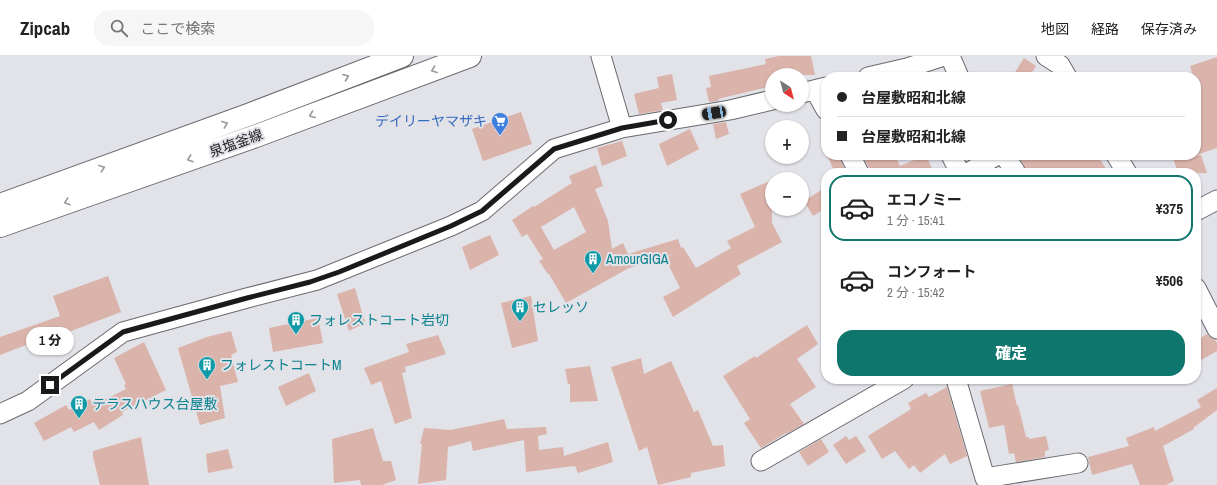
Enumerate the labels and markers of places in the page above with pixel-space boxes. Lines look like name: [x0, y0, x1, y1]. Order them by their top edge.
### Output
supermarket icon: デイリーヤマザキ: [490, 111, 510, 136]
place label: デイリーヤマザキ: [375, 112, 487, 130]
building icon: AmourGIGA: [583, 249, 603, 274]
place label: AmourGIGA: [605, 250, 669, 268]
building icon: セレッソ: [510, 297, 530, 322]
place label: セレッソ: [533, 298, 589, 316]
building icon: フォレストコート岩切: [286, 310, 306, 335]
place label: フォレストコート岩切: [309, 311, 449, 329]
building icon: フォレストコートM: [197, 355, 217, 380]
place label: フォレストコートM: [220, 356, 342, 374]
building icon: テラスハウス台屋敷: [69, 394, 89, 419]
place label: テラスハウス台屋敷: [92, 395, 218, 413]

